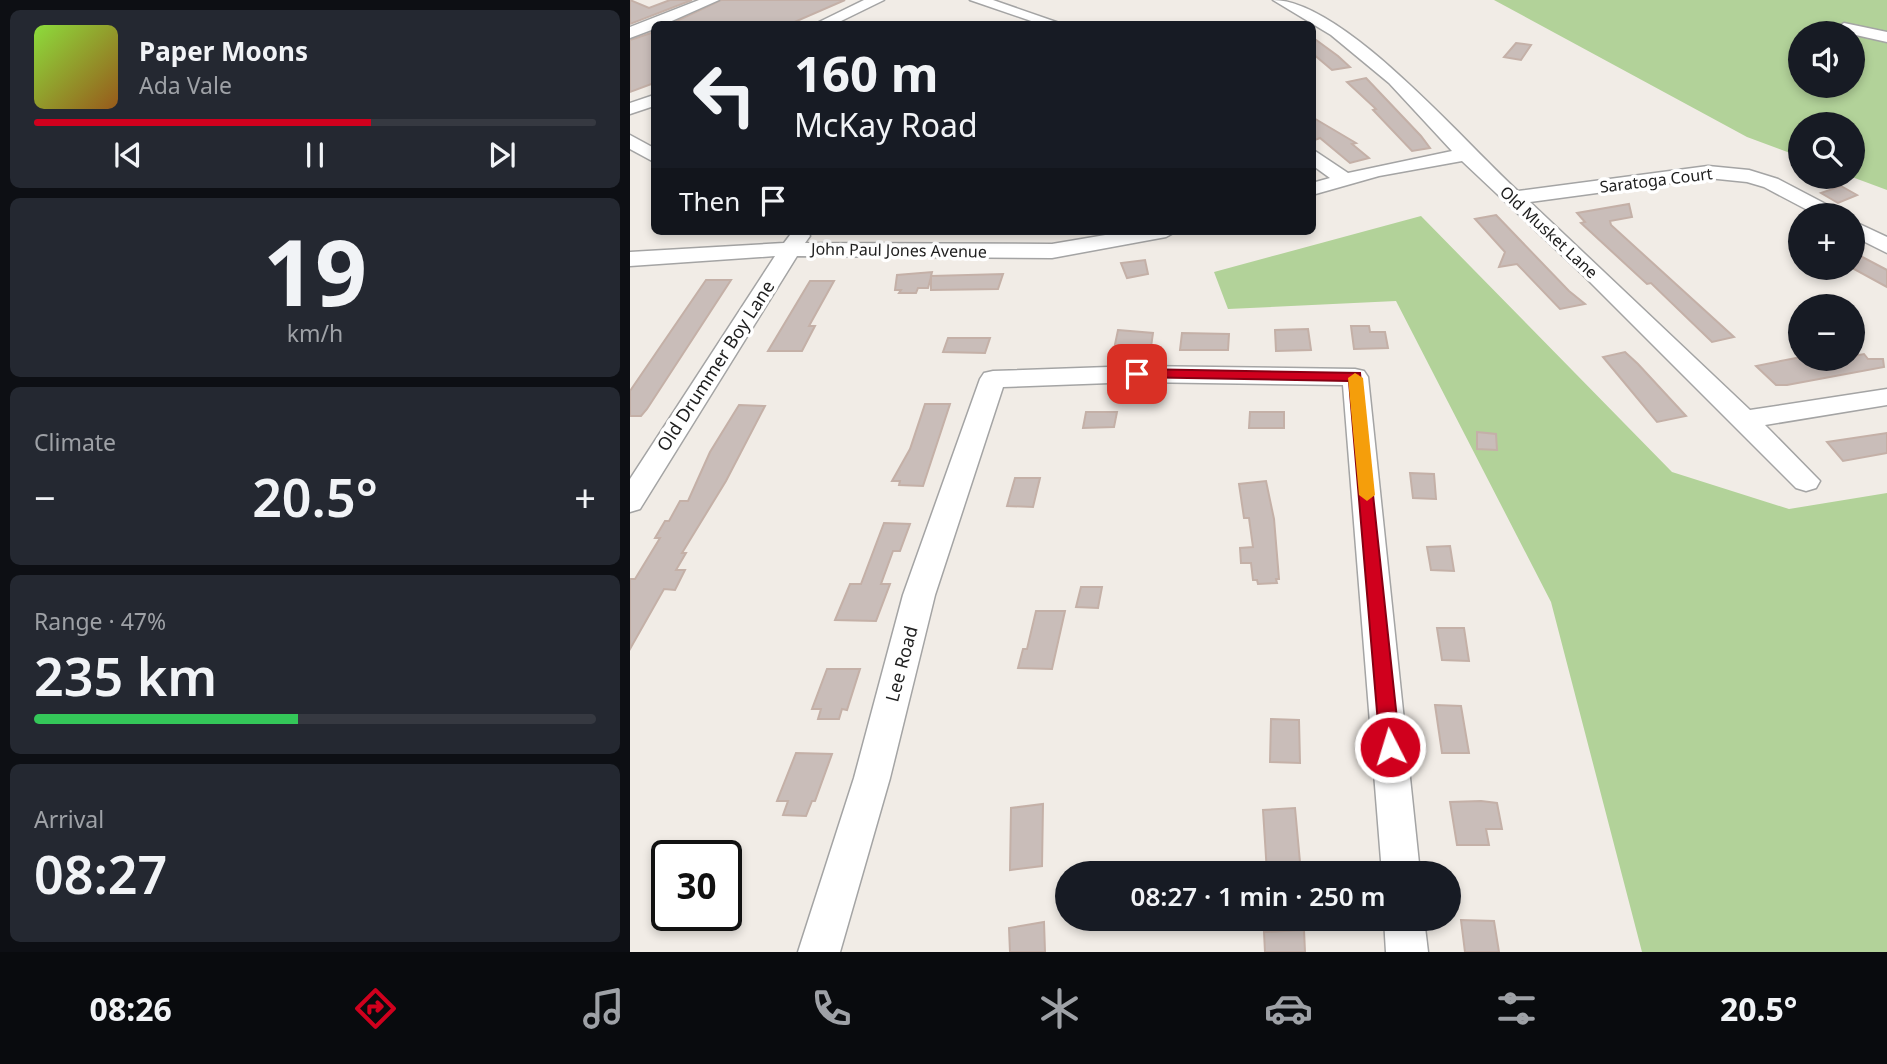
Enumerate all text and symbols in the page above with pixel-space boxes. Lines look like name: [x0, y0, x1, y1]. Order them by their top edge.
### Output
map controls: [1788, 21, 1865, 371]
button: sound: [1788, 21, 1865, 98]
text: Paper Moons: [139, 33, 308, 69]
text: 160 m: [794, 40, 939, 106]
icon: left: [679, 49, 770, 140]
text: Ada Vale: [139, 69, 232, 101]
text: McKay Road: [794, 103, 978, 146]
button: search: [1788, 112, 1865, 189]
icon: previous: [109, 136, 147, 174]
icon: pause: [296, 136, 334, 174]
icon: next: [483, 136, 521, 174]
street label: Saratoga Court: [1598, 162, 1714, 198]
street label: Old Musket Lane: [1495, 181, 1603, 283]
icon: arrive: [754, 182, 792, 220]
text: Then: [679, 183, 740, 219]
button: +: [1788, 203, 1865, 280]
text: 19: [263, 209, 367, 333]
street label: John Paul Jones Avenue: [809, 237, 987, 263]
street label: Old Drummer Boy Lane: [651, 275, 779, 455]
button: −: [1788, 294, 1865, 371]
text: km/h: [287, 317, 343, 349]
pin: [1107, 344, 1167, 404]
icon: arrive: [1118, 355, 1156, 393]
text: Climate: [34, 426, 116, 458]
text: 20.5°: [252, 461, 378, 532]
text: −: [34, 471, 56, 523]
text: +: [574, 471, 596, 523]
text: Range · 47%: [34, 605, 166, 637]
street label: Lee Road: [879, 623, 923, 704]
text: 235 km: [34, 640, 217, 711]
position arrow: [1353, 710, 1427, 784]
text: Arrival: [34, 803, 104, 835]
text: 08:27: [34, 838, 167, 909]
speed limit sign: 30: [651, 840, 742, 931]
text: 08:27 · 1 min · 250 m: [1131, 878, 1385, 914]
icon: directions: [351, 984, 400, 1033]
icon: music: [579, 984, 628, 1033]
icon: phone: [807, 984, 856, 1033]
icon: climate: [1035, 984, 1084, 1033]
icon: car: [1264, 984, 1313, 1033]
icon: filters: [1492, 984, 1541, 1033]
text: 08:26: [90, 987, 172, 1030]
text: 20.5°: [1720, 987, 1797, 1030]

